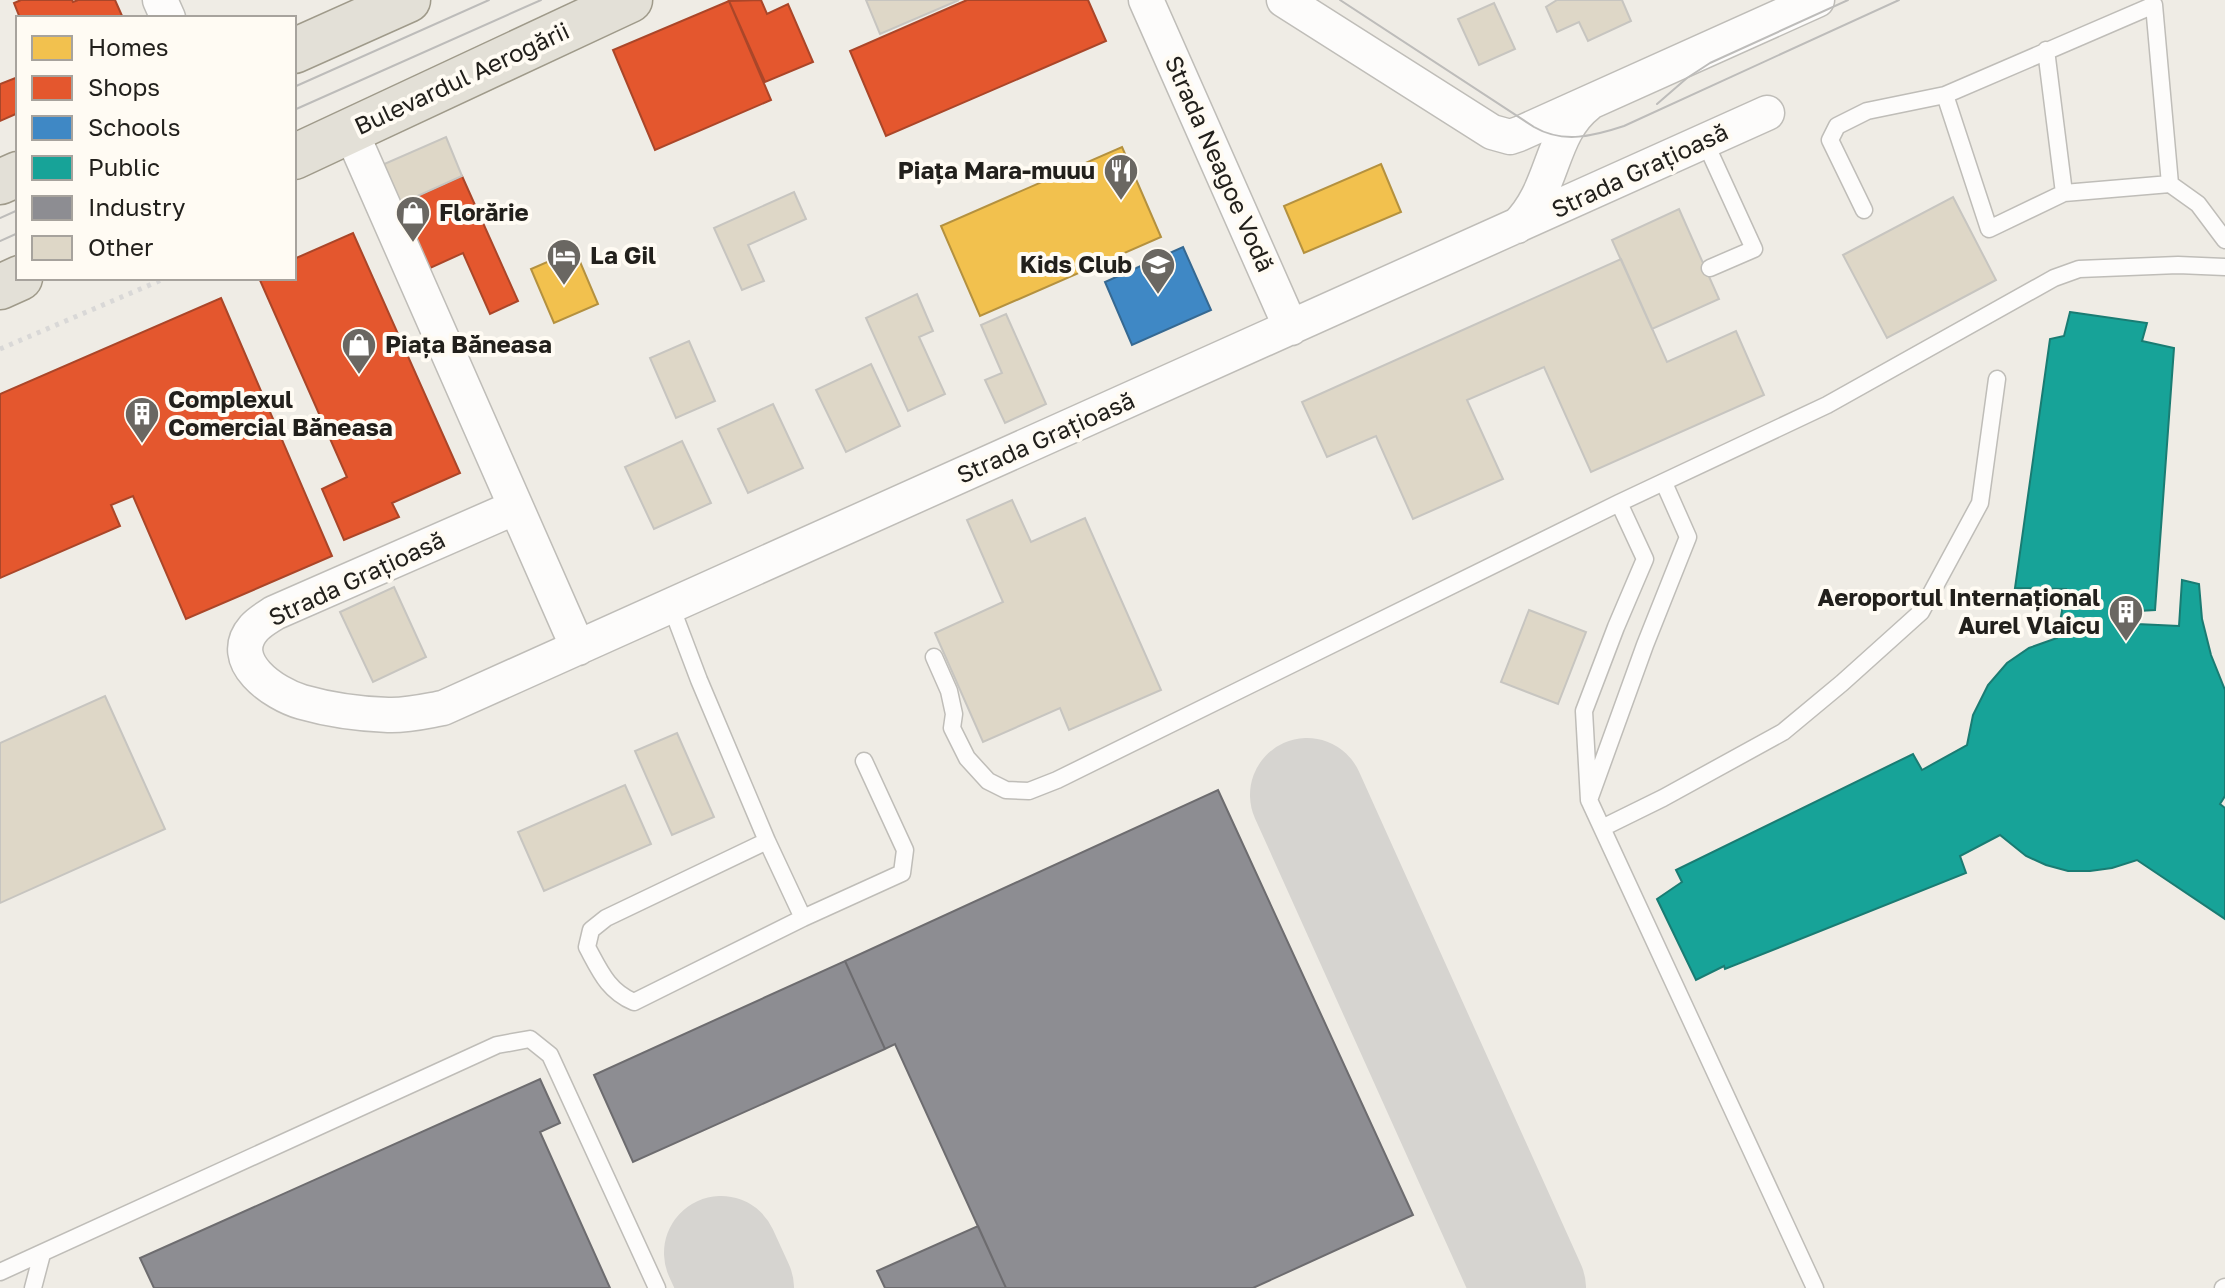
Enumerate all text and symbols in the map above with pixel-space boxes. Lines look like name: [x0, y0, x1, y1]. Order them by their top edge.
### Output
street label: Bulevardul Aerogării: [349, 15, 573, 140]
legend: [16, 16, 296, 280]
text: Homes: [88, 32, 169, 61]
street label: Strada Neagoe Vodă: [1160, 51, 1281, 276]
text: Shops: [88, 72, 160, 101]
text: Schools: [88, 112, 180, 141]
street label: Strada Grațioasă: [1547, 116, 1733, 224]
text: Public: [88, 152, 160, 181]
restaurant icon: Piața Mara-muuu: [1102, 152, 1140, 202]
place label: Piața Mara-muuu: [898, 155, 1095, 185]
text: Industry: [88, 192, 185, 221]
shop icon: Florărie: [394, 194, 432, 244]
place label: Florărie: [439, 197, 529, 226]
text: Other: [88, 232, 153, 261]
hotel icon: La Gil: [545, 237, 583, 287]
place label: La Gil: [590, 240, 656, 269]
school or university icon: Kids Club: [1139, 246, 1177, 296]
place label: Kids Club: [1020, 249, 1132, 278]
shop icon: Piața Băneasa: [340, 326, 378, 376]
place label: Piața Băneasa: [385, 329, 552, 359]
place label: Complexul Comercial Băneasa: [168, 384, 393, 441]
street label: Strada Grațioasă: [952, 384, 1139, 490]
building icon: Complexul Comercial Băneasa: [123, 395, 161, 445]
street label: Strada Grațioasă: [264, 524, 450, 632]
place label: Aeroportul Internațional Aurel Vlaicu: [1817, 582, 2100, 639]
building icon: Aeroportul Internațional Aurel Vlaicu: [2107, 593, 2145, 643]

